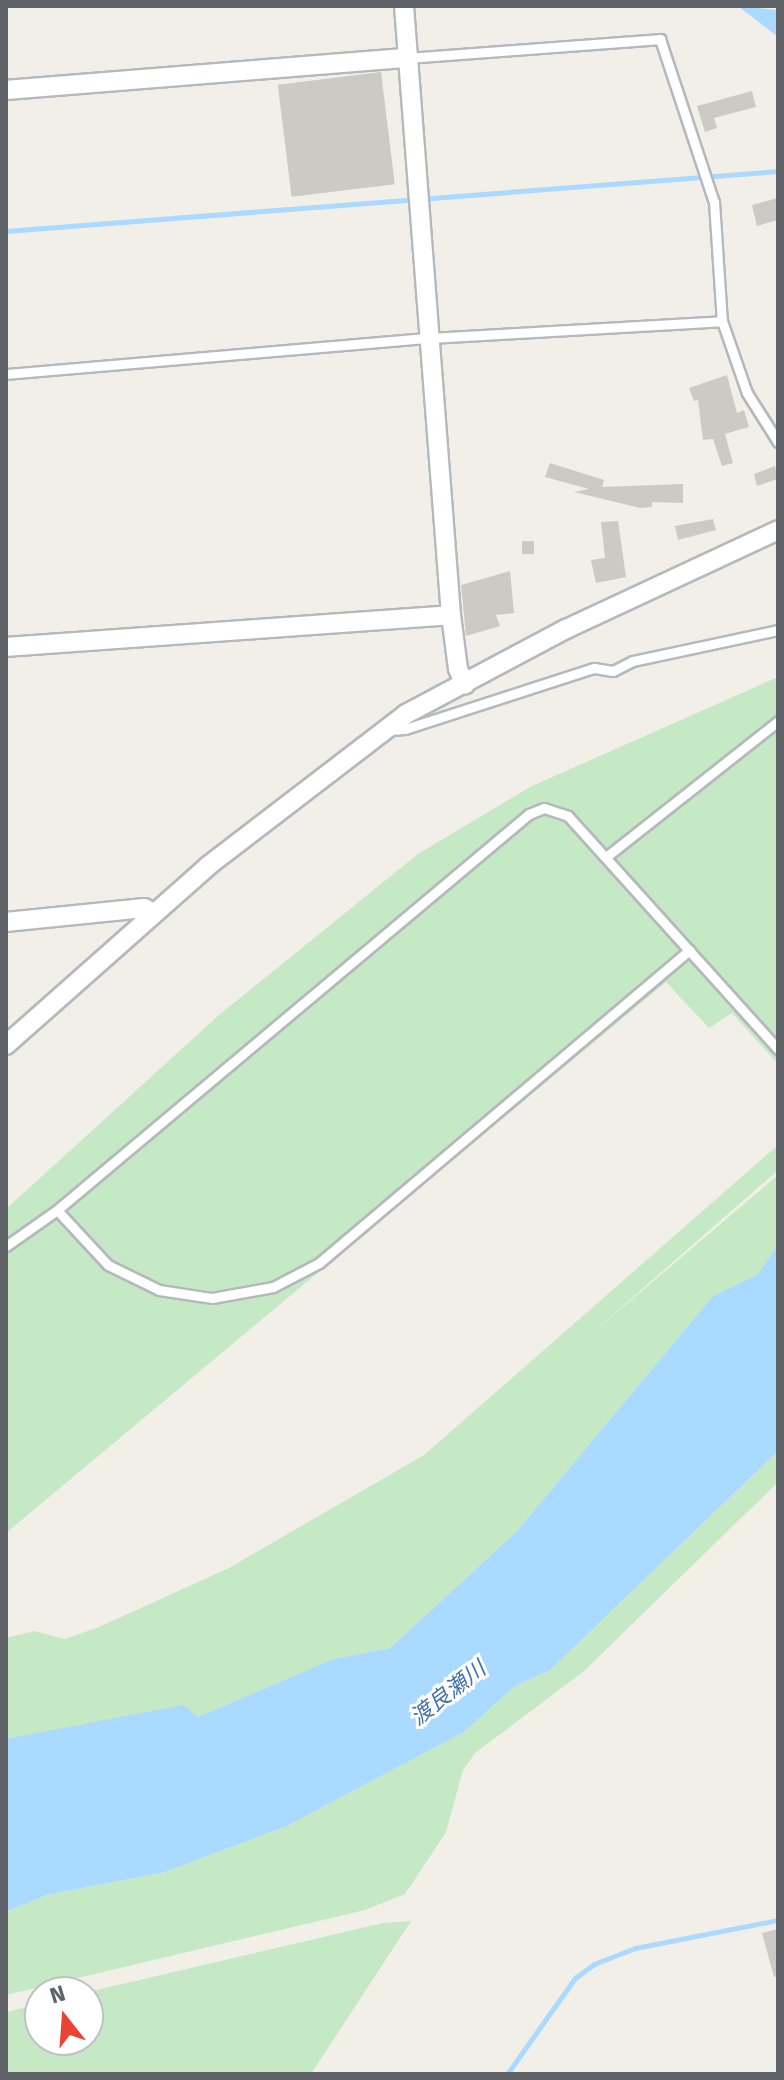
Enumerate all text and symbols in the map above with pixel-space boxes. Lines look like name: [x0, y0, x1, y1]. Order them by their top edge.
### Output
water label: 渡良瀬川: [405, 1656, 491, 1730]
north arrow: [24, 1976, 104, 2056]
text: N: [46, 1979, 68, 2010]

